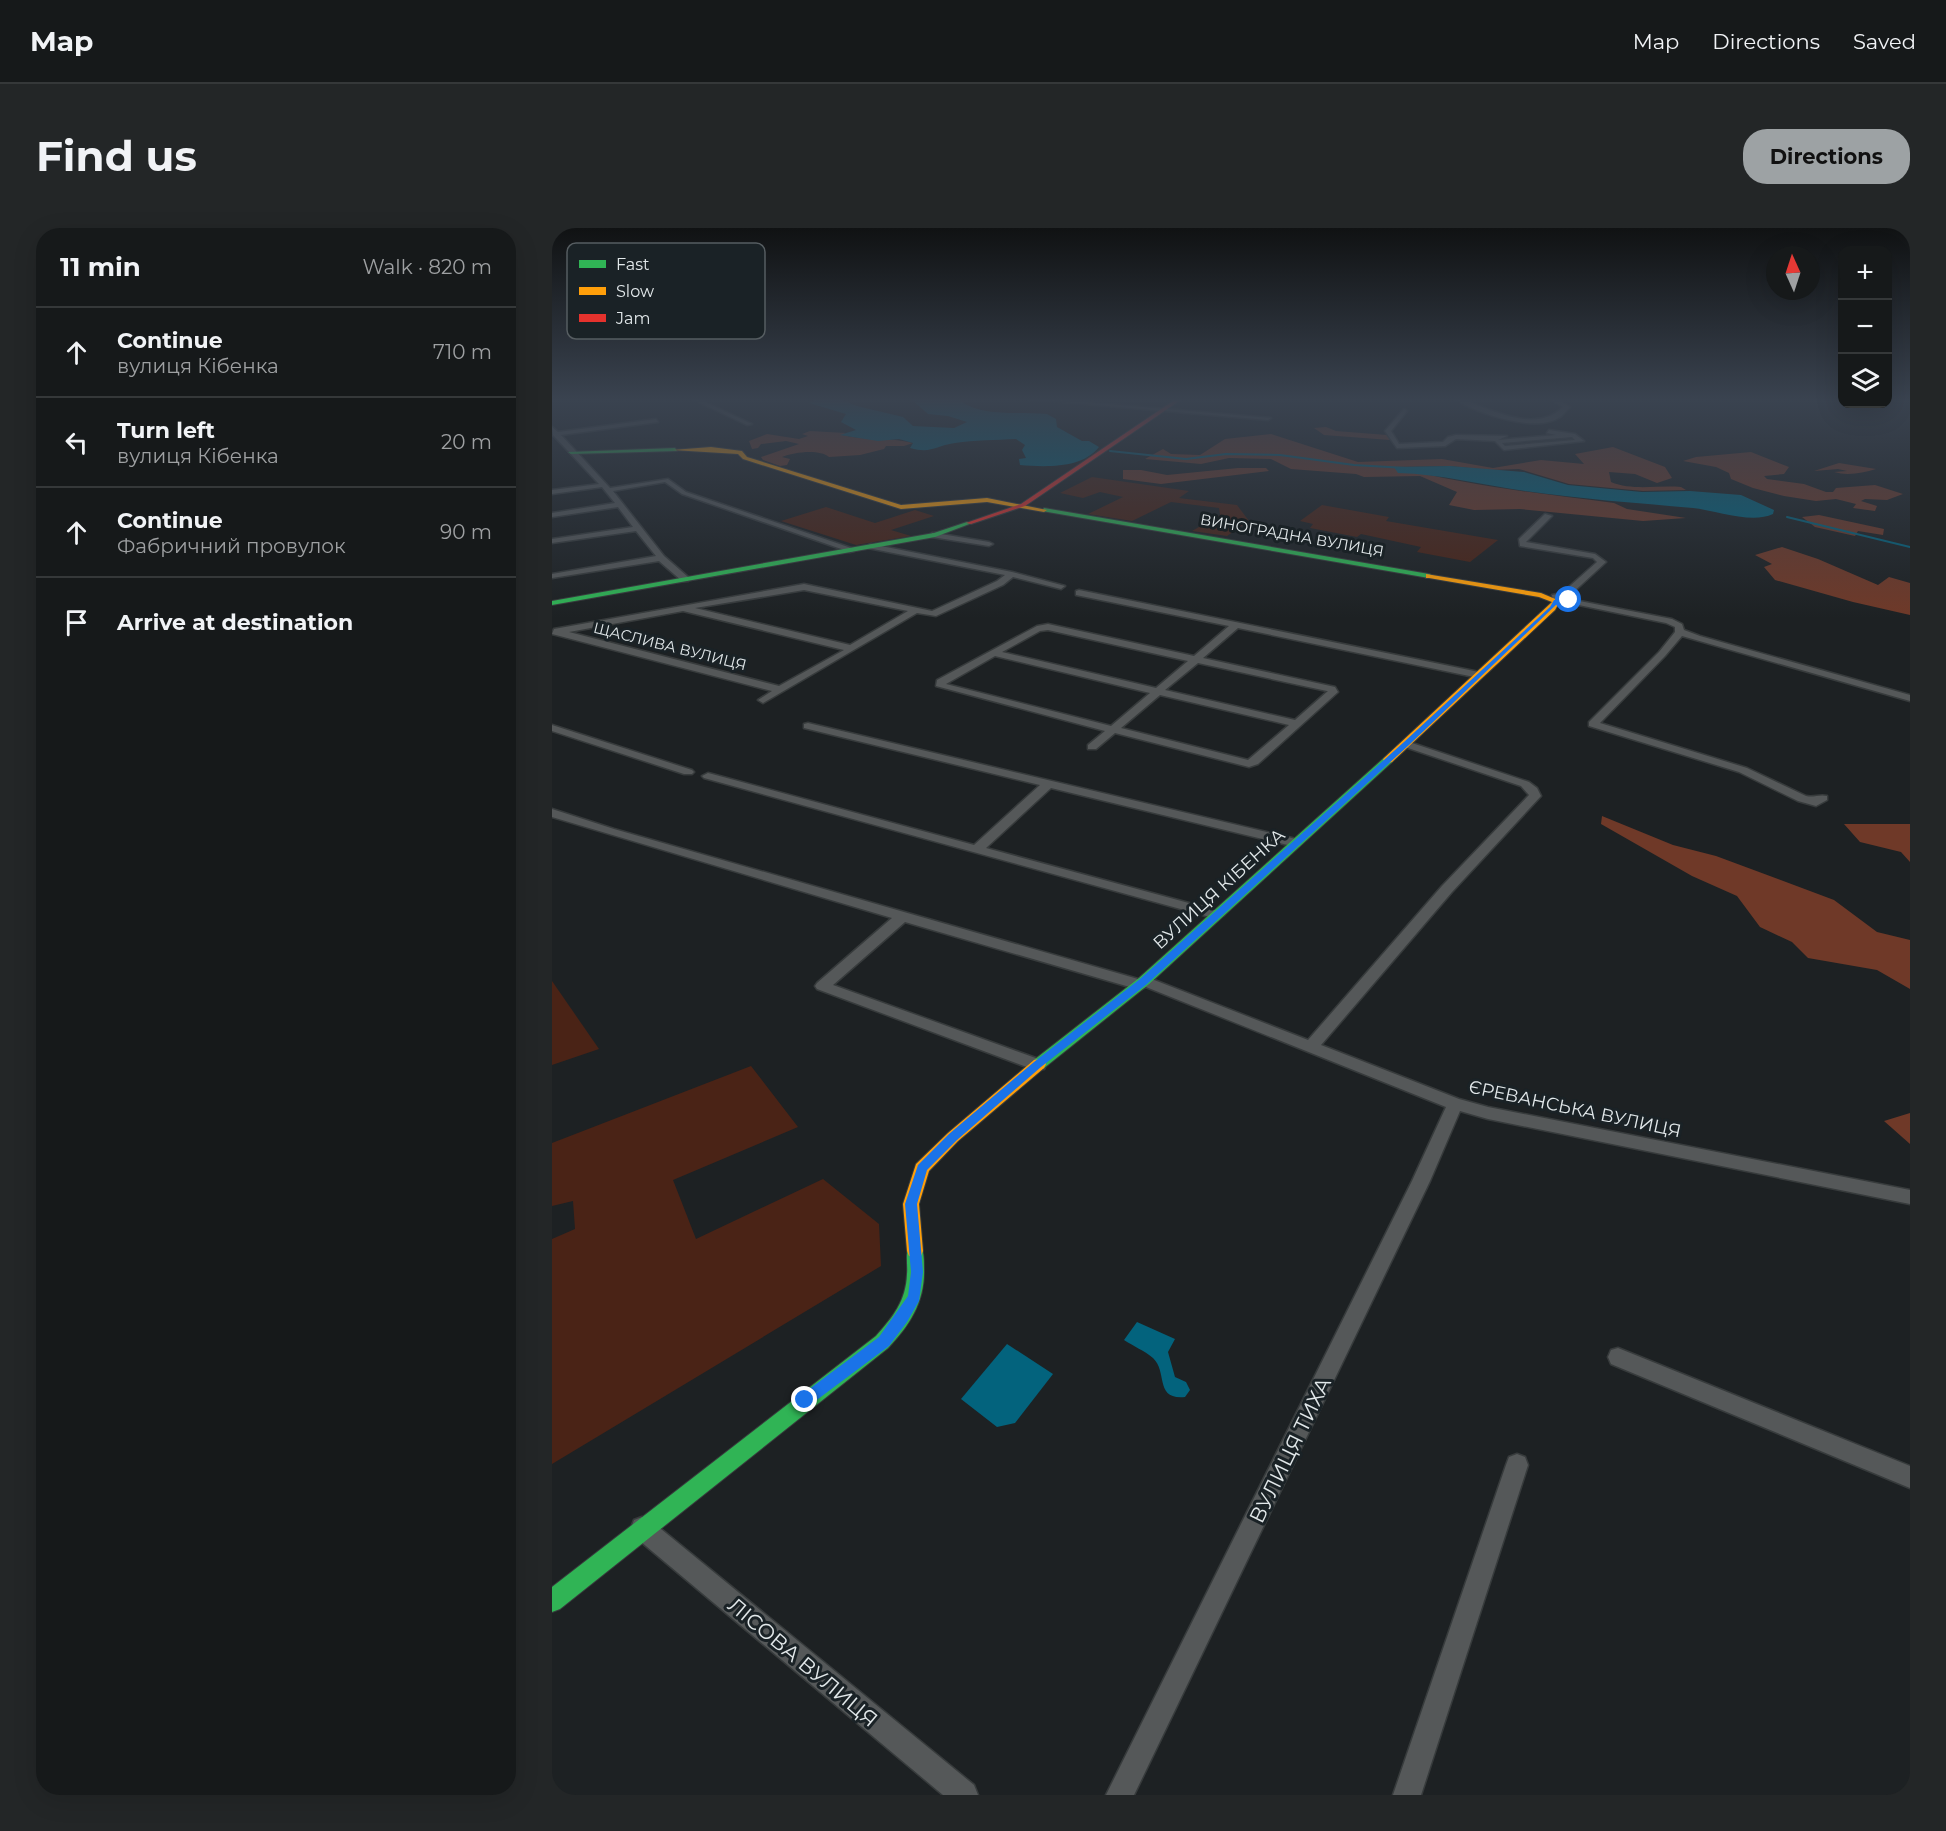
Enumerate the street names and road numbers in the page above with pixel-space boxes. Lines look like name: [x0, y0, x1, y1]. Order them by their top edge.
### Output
street label: ВИНОГРАДНА ВУЛИЦЯ: [1199, 509, 1385, 561]
street label: ЩАСЛИВА ВУЛИЦЯ: [591, 618, 749, 674]
street label: ВУЛИЦЯ КІБЕНКА: [1149, 824, 1290, 954]
street label: ЄРЕВАНСЬКА ВУЛИЦЯ: [1467, 1076, 1683, 1142]
street label: ВУЛИЦЯ ТИХА: [1244, 1373, 1336, 1527]
street label: ЛІСОВА ВУЛИЦЯ: [723, 1592, 883, 1732]

